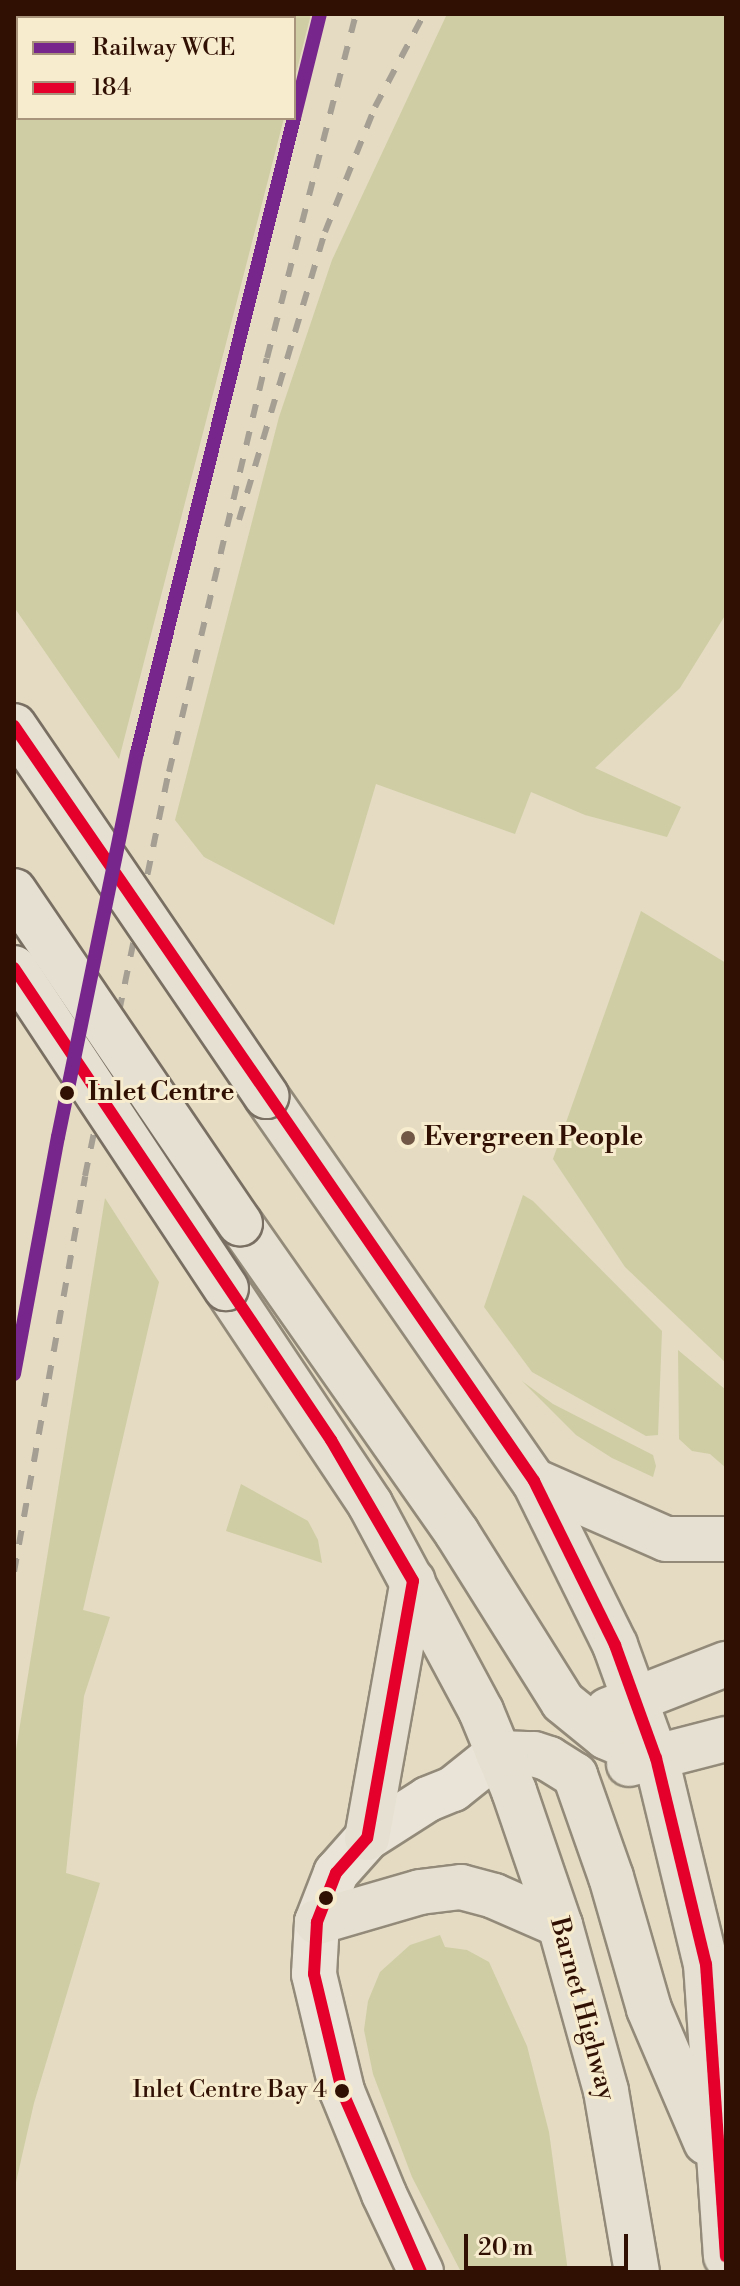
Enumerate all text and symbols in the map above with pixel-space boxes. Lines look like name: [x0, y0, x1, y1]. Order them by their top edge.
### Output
legend: [16, 16, 296, 120]
text: Railway WCE: [92, 33, 235, 63]
text: 184: [92, 73, 131, 103]
place label: Inlet Centre: [88, 1077, 234, 1109]
marker: Inlet Centre: [53, 1079, 81, 1107]
place label: Evergreen People: [424, 1122, 643, 1154]
marker: Evergreen People: [399, 1129, 417, 1147]
unlabelled marker: [318, 1890, 334, 1906]
street label: Barnet Highway: [543, 1914, 621, 2104]
place label: Inlet Centre Bay 4: [133, 2077, 327, 2105]
marker: Inlet Centre Bay 4: [334, 2083, 350, 2099]
scale bar: [468, 2218, 632, 2268]
text: 20 m: [478, 2233, 534, 2263]

